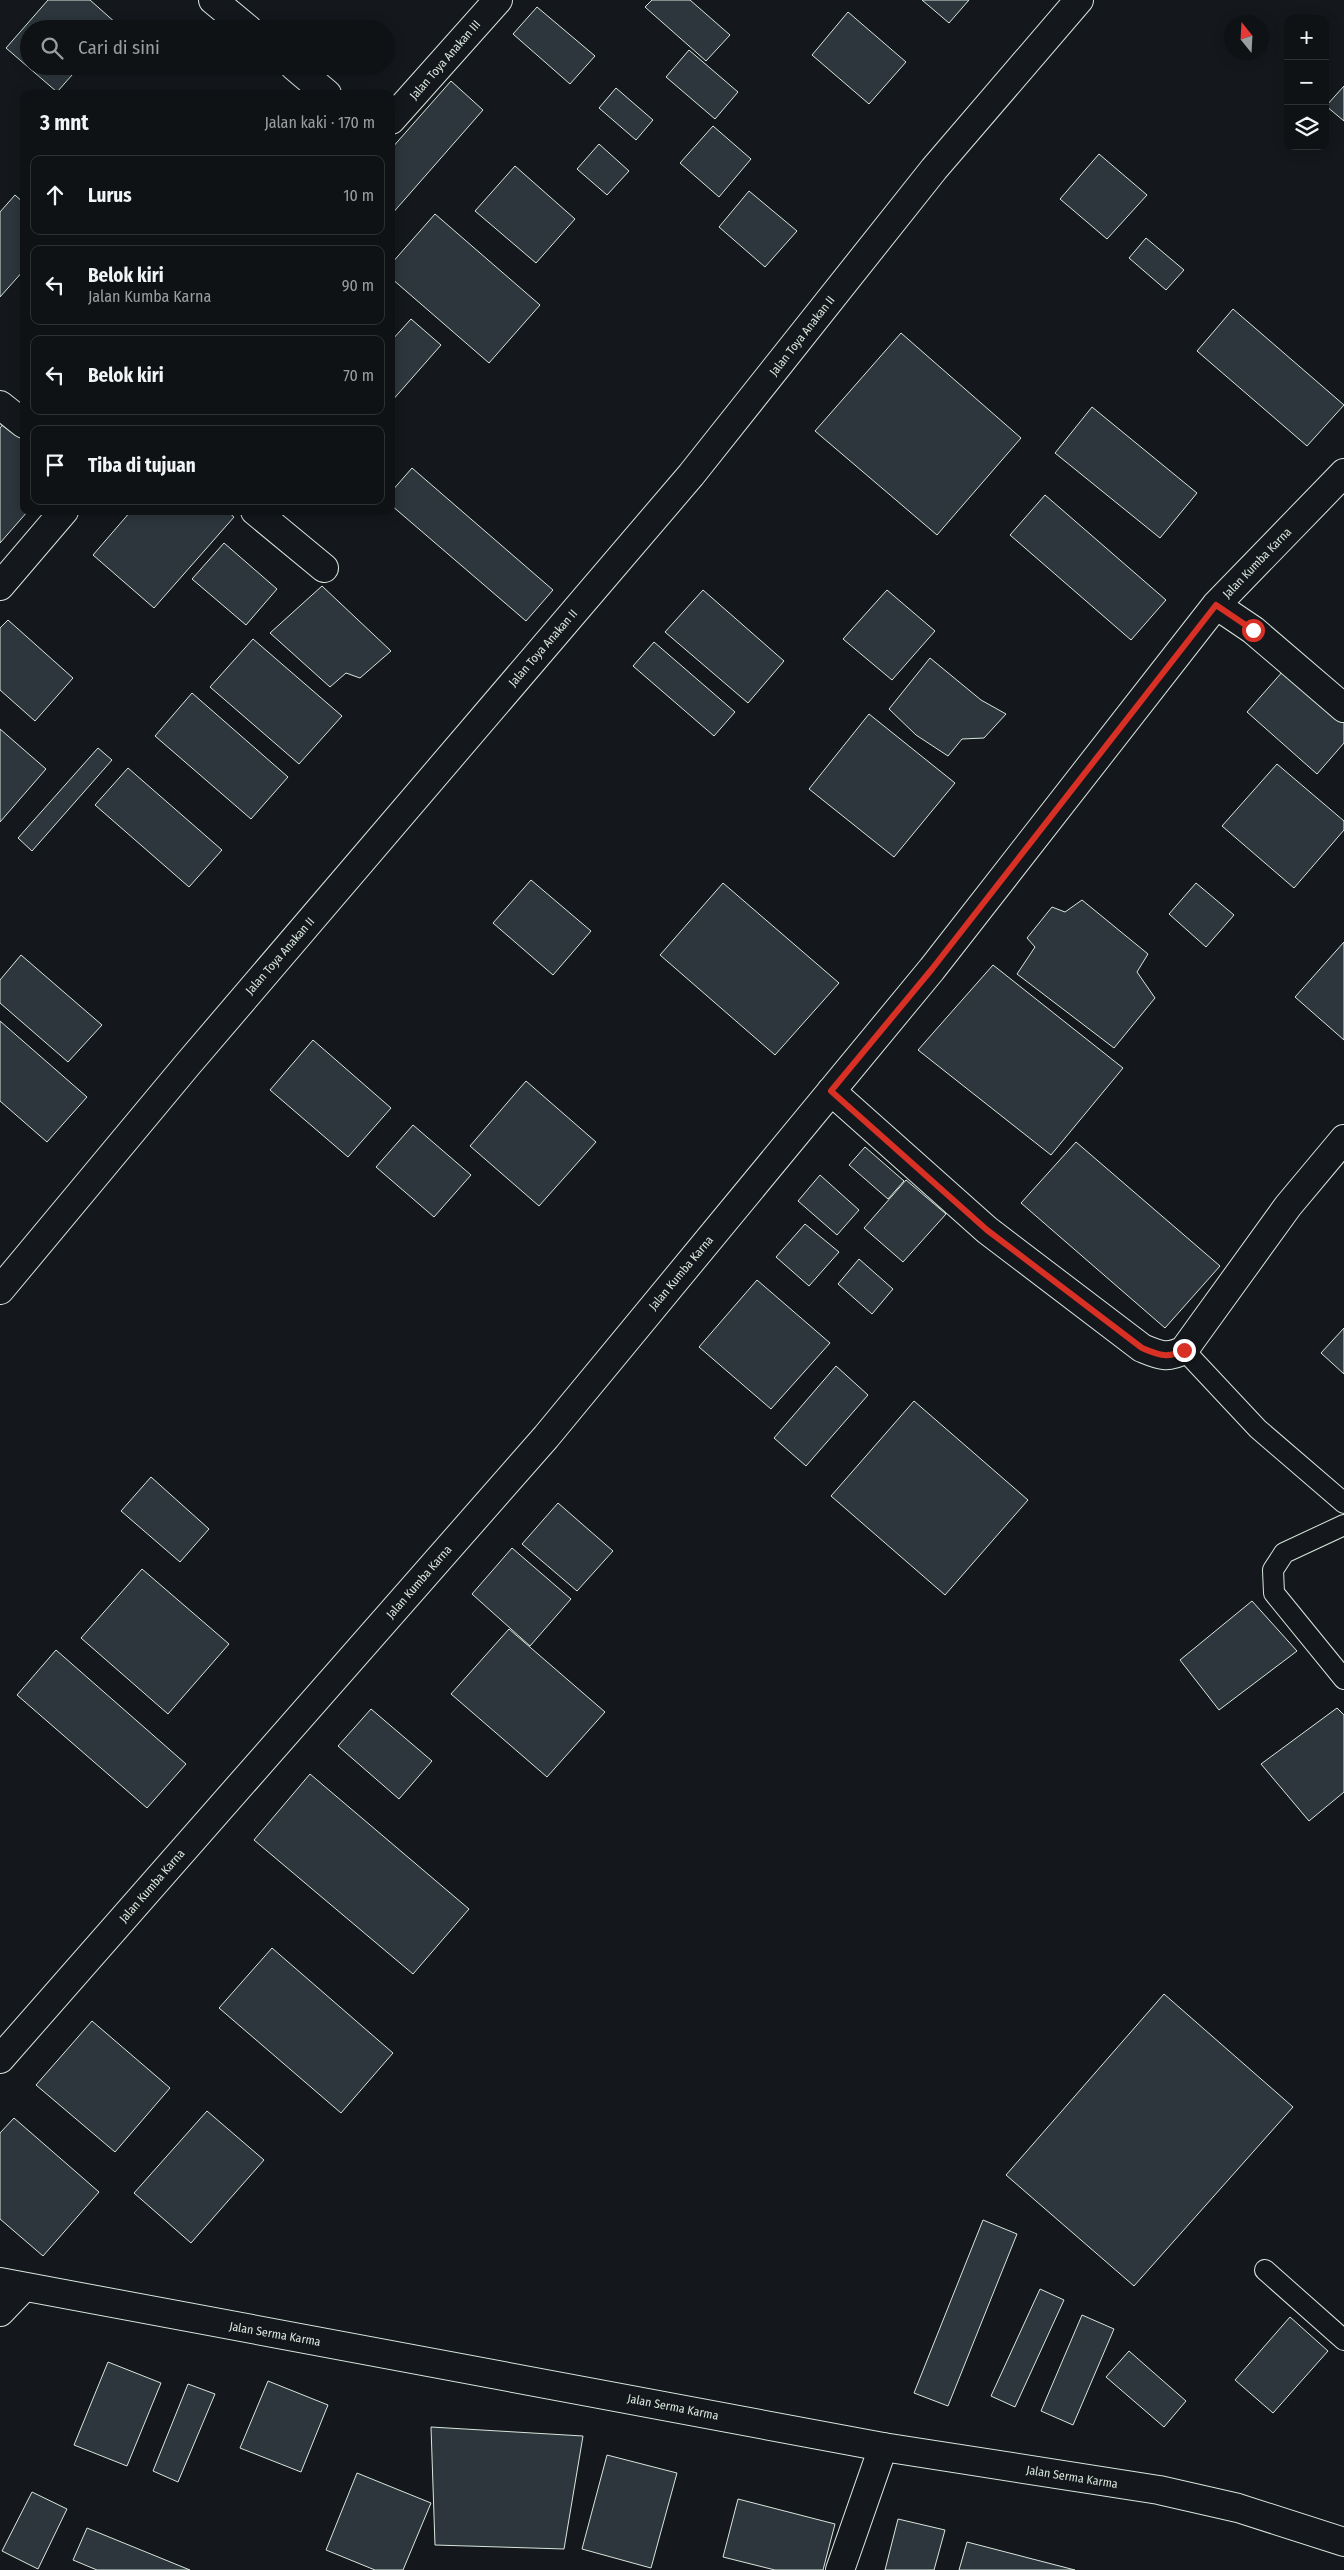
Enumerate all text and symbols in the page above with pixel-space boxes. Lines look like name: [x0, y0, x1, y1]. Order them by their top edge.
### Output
north arrow: [1224, 15, 1269, 60]
map controls: [1284, 15, 1329, 150]
button: +: [1284, 15, 1329, 60]
street label: Jalan Toya Anakan III: [407, 17, 483, 103]
search box: [20, 20, 395, 75]
icon: search: [38, 34, 66, 62]
text: Cari di sini: [78, 36, 160, 59]
button: −: [1284, 60, 1329, 105]
button: layers: [1284, 105, 1329, 150]
text: 3 mnt: [40, 110, 89, 136]
text: Jalan kaki · 170 m: [264, 113, 375, 132]
icon: ahead: [41, 181, 69, 209]
text: Lurus: [88, 184, 132, 207]
text: 10 m: [343, 186, 374, 205]
text: Belok kiri: [88, 264, 164, 287]
icon: left: [41, 271, 69, 299]
text: 90 m: [342, 276, 374, 295]
text: Jalan Kumba Karna: [88, 287, 211, 306]
street label: Jalan Toya Anakan II: [766, 293, 838, 379]
icon: left: [41, 361, 69, 389]
text: Belok kiri: [88, 364, 164, 387]
text: 70 m: [343, 366, 374, 385]
icon: arrive: [41, 451, 69, 479]
text: Tiba di tujuan: [88, 454, 196, 477]
street label: Jalan Kumba Karna: [1220, 525, 1294, 601]
street label: Jalan Toya Anakan II: [506, 607, 580, 689]
route start: [1242, 619, 1265, 642]
street label: Jalan Toya Anakan II: [243, 915, 317, 997]
street label: Jalan Kumba Karna: [646, 1233, 716, 1313]
route end: [1173, 1339, 1196, 1362]
street label: Jalan Kumba Karna: [383, 1542, 455, 1621]
street label: Jalan Kumba Karna: [116, 1846, 188, 1925]
street label: Jalan Serma Karma: [228, 2319, 322, 2349]
street label: Jalan Serma Karma: [626, 2391, 720, 2423]
street label: Jalan Serma Karma: [1025, 2463, 1119, 2491]

